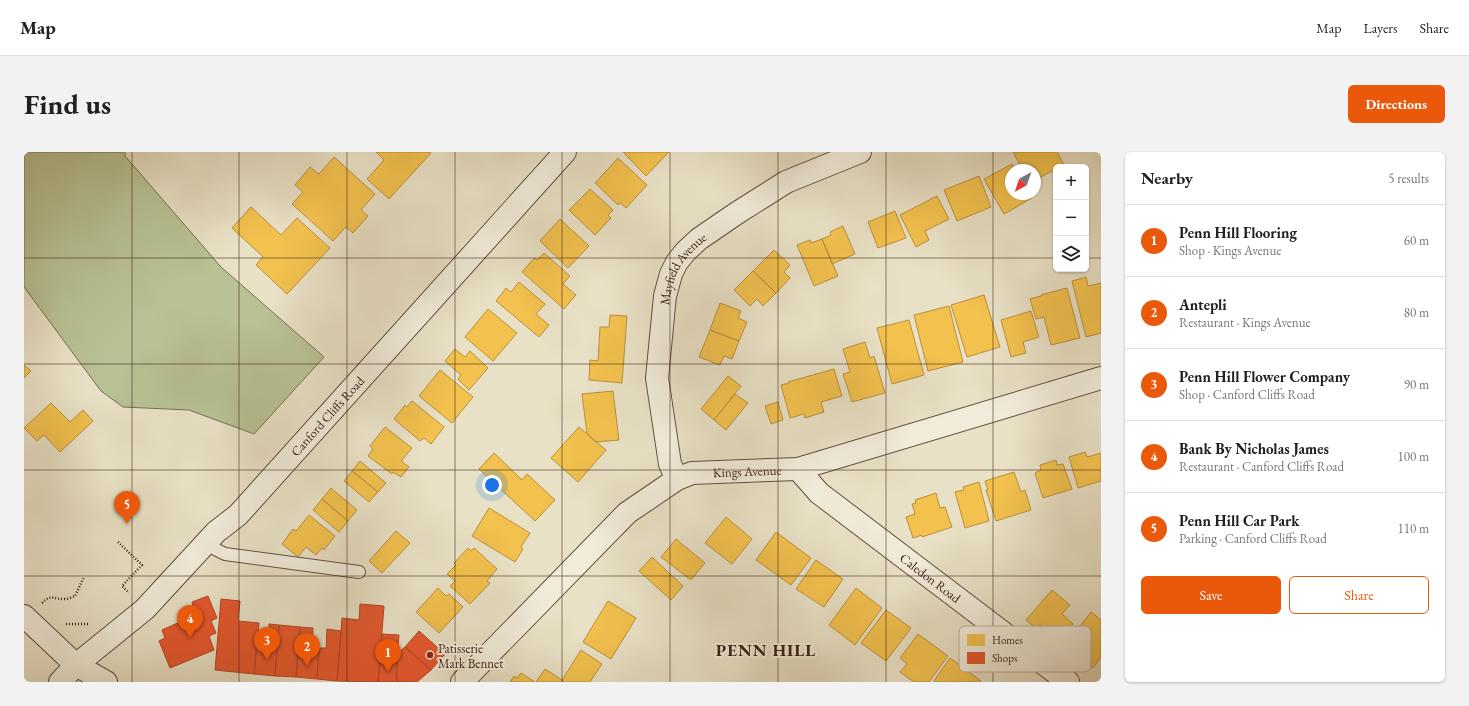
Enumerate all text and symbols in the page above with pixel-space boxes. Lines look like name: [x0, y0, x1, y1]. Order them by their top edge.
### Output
text: Map: [20, 15, 56, 40]
text: Map: [1316, 19, 1341, 37]
text: Layers: [1363, 19, 1398, 37]
text: Share: [1420, 19, 1449, 37]
button: Directions: [1348, 85, 1445, 123]
text: Find us: [24, 86, 111, 122]
north arrow: [1005, 164, 1041, 200]
map controls: [1053, 164, 1089, 272]
button: +: [1053, 164, 1089, 200]
text: Nearby: [1141, 167, 1193, 189]
text: 5 results: [1388, 170, 1429, 187]
button: −: [1053, 200, 1089, 236]
text: Penn Hill Flooring: [1179, 223, 1297, 242]
street label: Mayfield Avenue: [656, 228, 709, 306]
text: 1: [1151, 232, 1157, 249]
text: 60 m: [1404, 232, 1429, 249]
button: layers: [1053, 236, 1089, 272]
text: Shop · Kings Avenue: [1179, 242, 1281, 259]
text: Antepli: [1179, 295, 1227, 314]
text: 2: [1151, 304, 1157, 321]
text: 80 m: [1404, 304, 1429, 321]
text: Restaurant · Kings Avenue: [1179, 314, 1311, 331]
text: Penn Hill Flower Company: [1179, 367, 1350, 386]
street label: Canford Cliffs Road: [287, 372, 368, 460]
text: 3: [1151, 376, 1157, 393]
text: 90 m: [1404, 376, 1429, 393]
text: Shop · Canford Cliffs Road: [1179, 386, 1315, 403]
text: Bank By Nicholas James: [1179, 439, 1329, 458]
text: 4: [1151, 448, 1157, 465]
text: 100 m: [1398, 448, 1429, 465]
text: Restaurant · Canford Cliffs Road: [1179, 458, 1344, 475]
street label: Kings Avenue: [712, 461, 782, 481]
your location: [482, 475, 502, 495]
pin: 5: [114, 491, 140, 524]
text: Penn Hill Car Park: [1179, 511, 1299, 530]
text: 5: [1151, 520, 1157, 537]
text: 110 m: [1398, 520, 1429, 537]
text: Parking · Canford Cliffs Road: [1179, 530, 1327, 547]
street label: Caledon Road: [897, 549, 965, 607]
button: Save: [1141, 576, 1281, 614]
button: Share: [1289, 576, 1429, 614]
pin: 4: [177, 605, 203, 638]
legend: [959, 626, 1091, 672]
pin: 3: [254, 627, 280, 660]
pin: 2: [294, 633, 320, 666]
text: Homes: [992, 633, 1023, 647]
pin: 1: [375, 639, 401, 672]
district label: PENN HILL: [716, 639, 816, 661]
place label: Patisserie Mark Bennet: [438, 640, 503, 672]
marker: Patisserie Mark Bennet: [425, 650, 435, 660]
text: Shops: [992, 651, 1018, 665]

